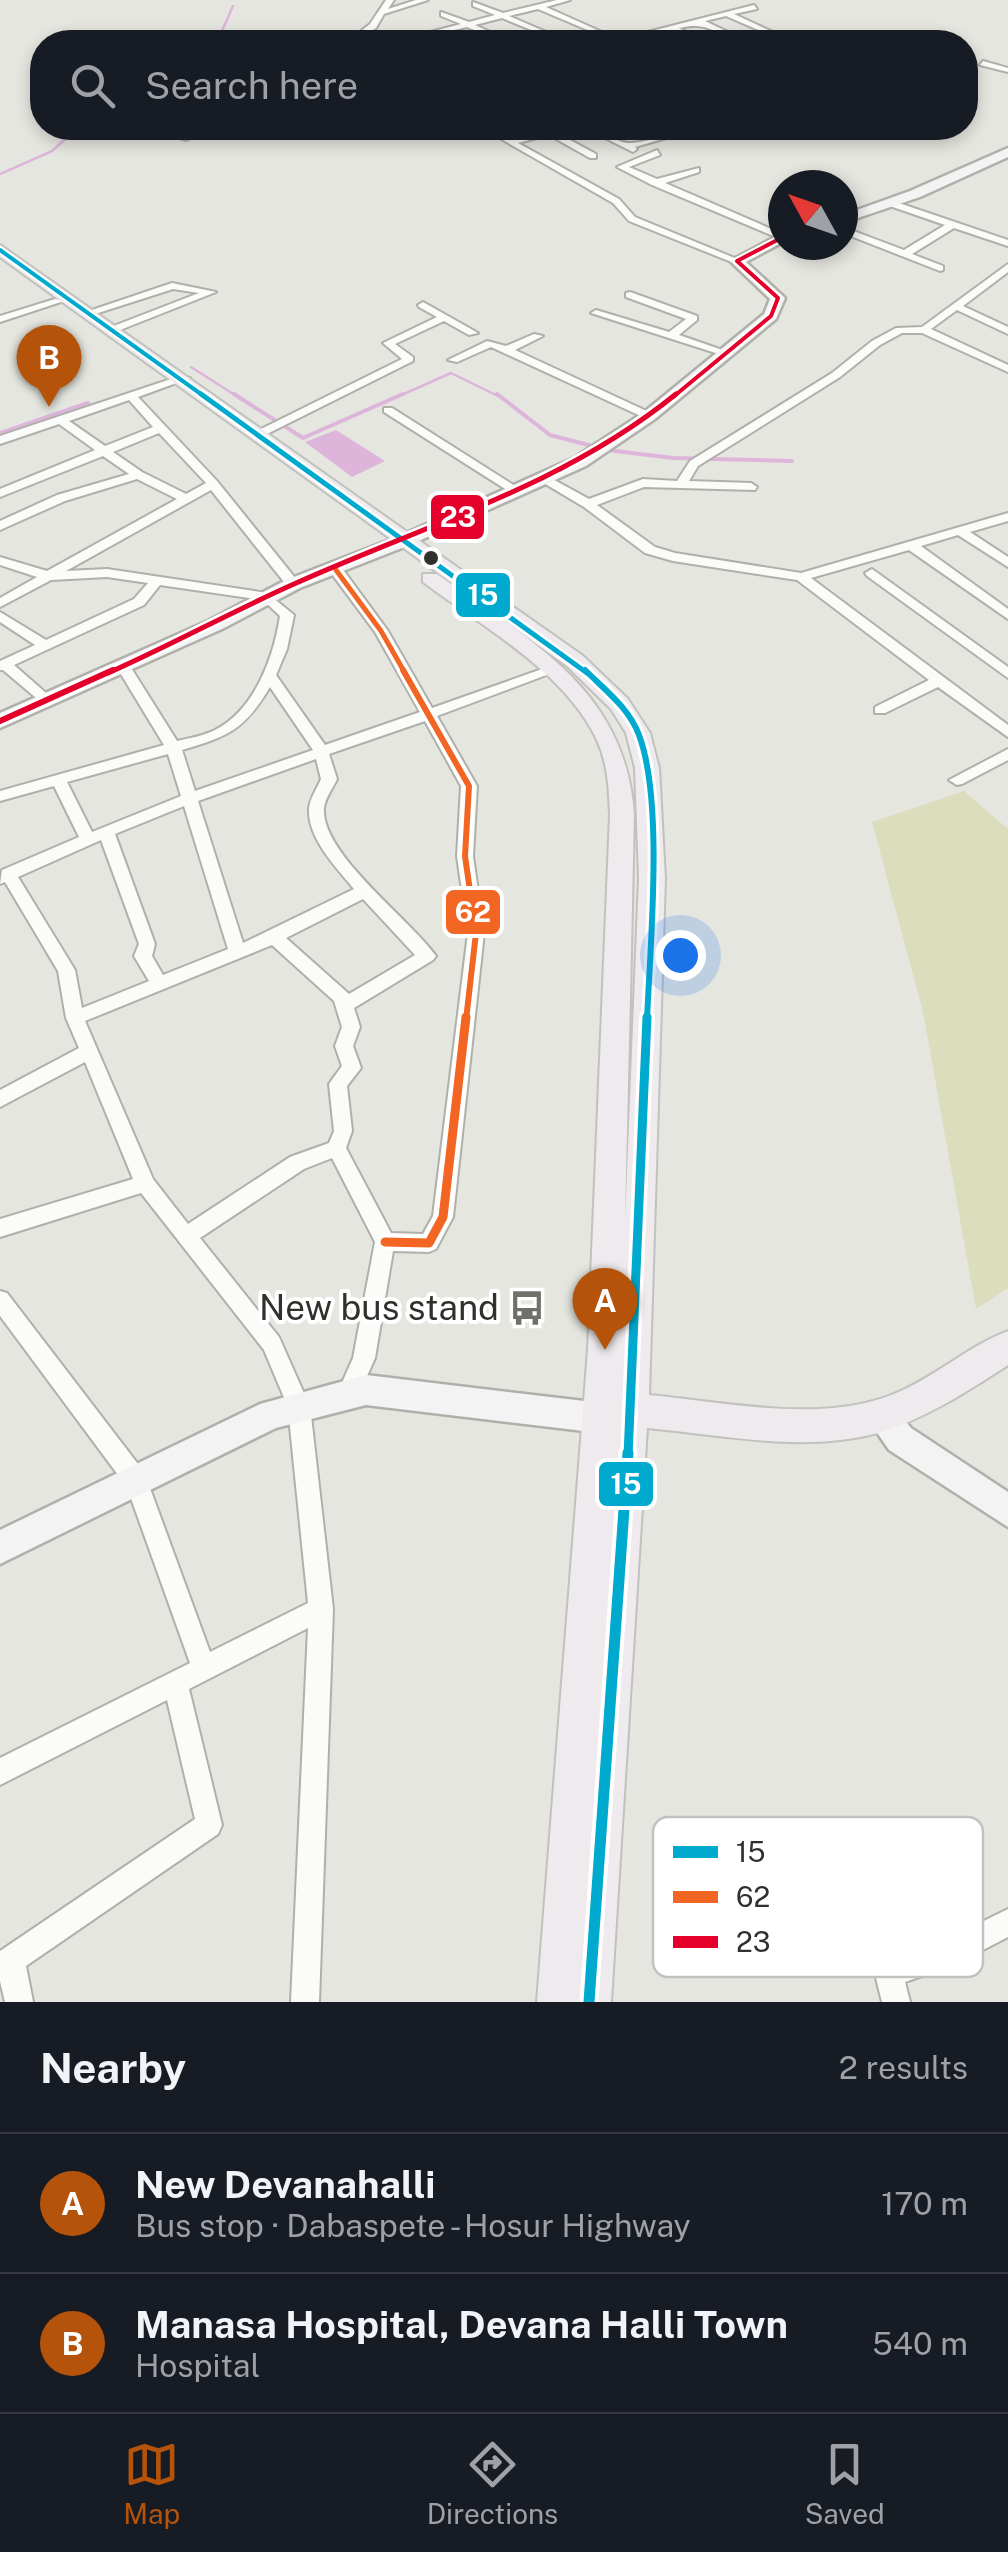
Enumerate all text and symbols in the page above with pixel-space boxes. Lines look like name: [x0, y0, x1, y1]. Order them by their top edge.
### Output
search box: [30, 30, 978, 140]
icon: search: [65, 58, 120, 113]
text: Search here: [145, 63, 358, 108]
north arrow: [768, 170, 858, 260]
pin: B: [17, 324, 82, 407]
line badge: 23: [429, 493, 486, 541]
text: 23: [440, 500, 476, 533]
unlabelled marker: [421, 548, 441, 568]
line badge: 15: [454, 571, 512, 619]
text: 15: [468, 578, 498, 611]
line badge: 62: [444, 888, 502, 936]
text: 62: [455, 895, 491, 928]
your location: [655, 930, 706, 981]
pin: A: [572, 1268, 638, 1350]
place label: New bus stand: [259, 1287, 499, 1328]
bus stop icon: New bus stand: [508, 1289, 546, 1327]
line badge: 15: [597, 1460, 655, 1508]
text: 15: [611, 1467, 641, 1500]
legend: [653, 1817, 983, 1977]
text: 15: [736, 1835, 765, 1868]
text: 62: [736, 1880, 770, 1913]
text: 23: [736, 1925, 770, 1958]
text: Nearby: [40, 2043, 186, 2092]
text: 2 results: [839, 2049, 968, 2086]
text: New Devanahalli: [135, 2162, 435, 2207]
text: A: [61, 2185, 84, 2222]
text: 170 m: [881, 2185, 968, 2222]
text: Bus stop · Dabaspete - Hosur Highway: [135, 2207, 691, 2244]
text: Manasa Hospital, Devana Halli Town: [135, 2302, 788, 2347]
text: B: [62, 2325, 83, 2362]
text: 540 m: [872, 2325, 968, 2362]
text: Hospital: [135, 2347, 260, 2384]
tab: Map: [123, 2437, 180, 2530]
tab: Directions: [427, 2437, 558, 2530]
tab: Saved: [805, 2437, 885, 2530]

